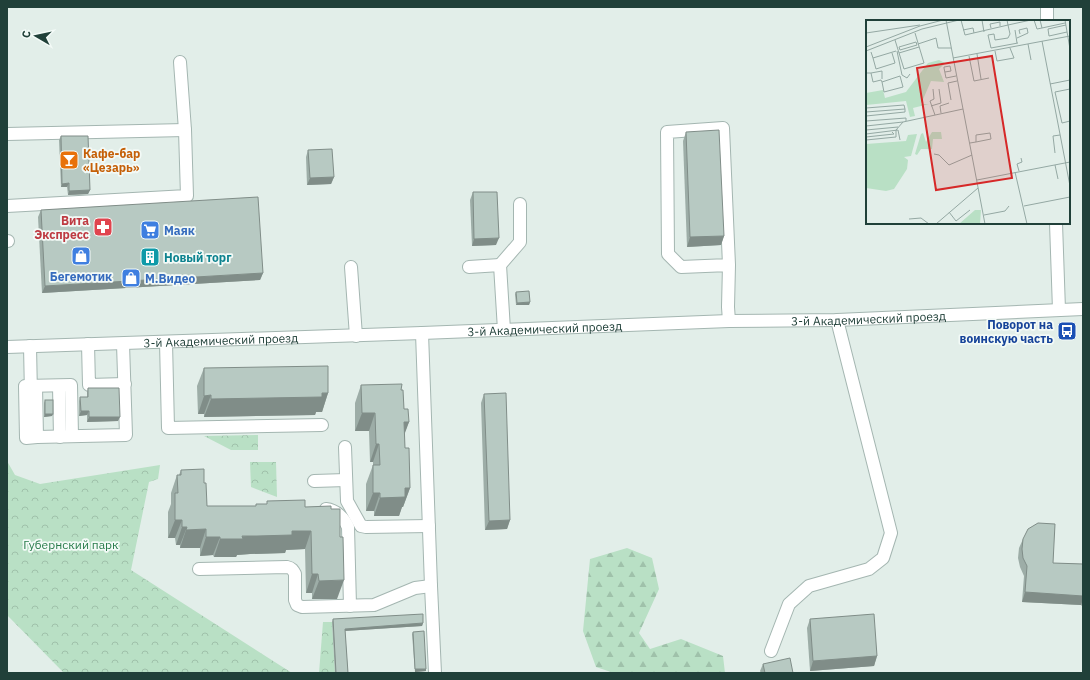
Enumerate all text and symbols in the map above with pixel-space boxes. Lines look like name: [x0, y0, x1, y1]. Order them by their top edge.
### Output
north arrow: [16, 16, 56, 56]
inset map: [866, 20, 1070, 224]
text: С: [19, 30, 34, 39]
place label: Кафе-бар «Цезарь»: [83, 146, 140, 175]
bar icon: Кафе-бар «Цезарь»: [58, 149, 80, 171]
place label: Вита Экспресс: [34, 213, 89, 242]
pharmacy icon: Вита Экспресс: [92, 216, 114, 238]
supermarket icon: Маяк: [139, 219, 161, 241]
place label: Маяк: [164, 223, 195, 238]
shop icon: Бегемотик: [70, 245, 92, 267]
building icon: Новый торг: [139, 246, 161, 268]
place label: Новый торг: [164, 250, 232, 265]
shop icon: М.Видео: [120, 267, 142, 289]
place label: Бегемотик: [50, 269, 112, 284]
place label: М.Видео: [145, 271, 195, 286]
street label: 3-й Академический проезд: [791, 308, 946, 328]
place label: Поворот на воинскую часть: [960, 317, 1053, 346]
street label: 3-й Академический проезд: [467, 318, 622, 339]
bus stop icon: Поворот на воинскую часть: [1056, 320, 1078, 342]
street label: 3-й Академический проезд: [143, 330, 299, 350]
park label: Губернский парк: [23, 537, 119, 552]

